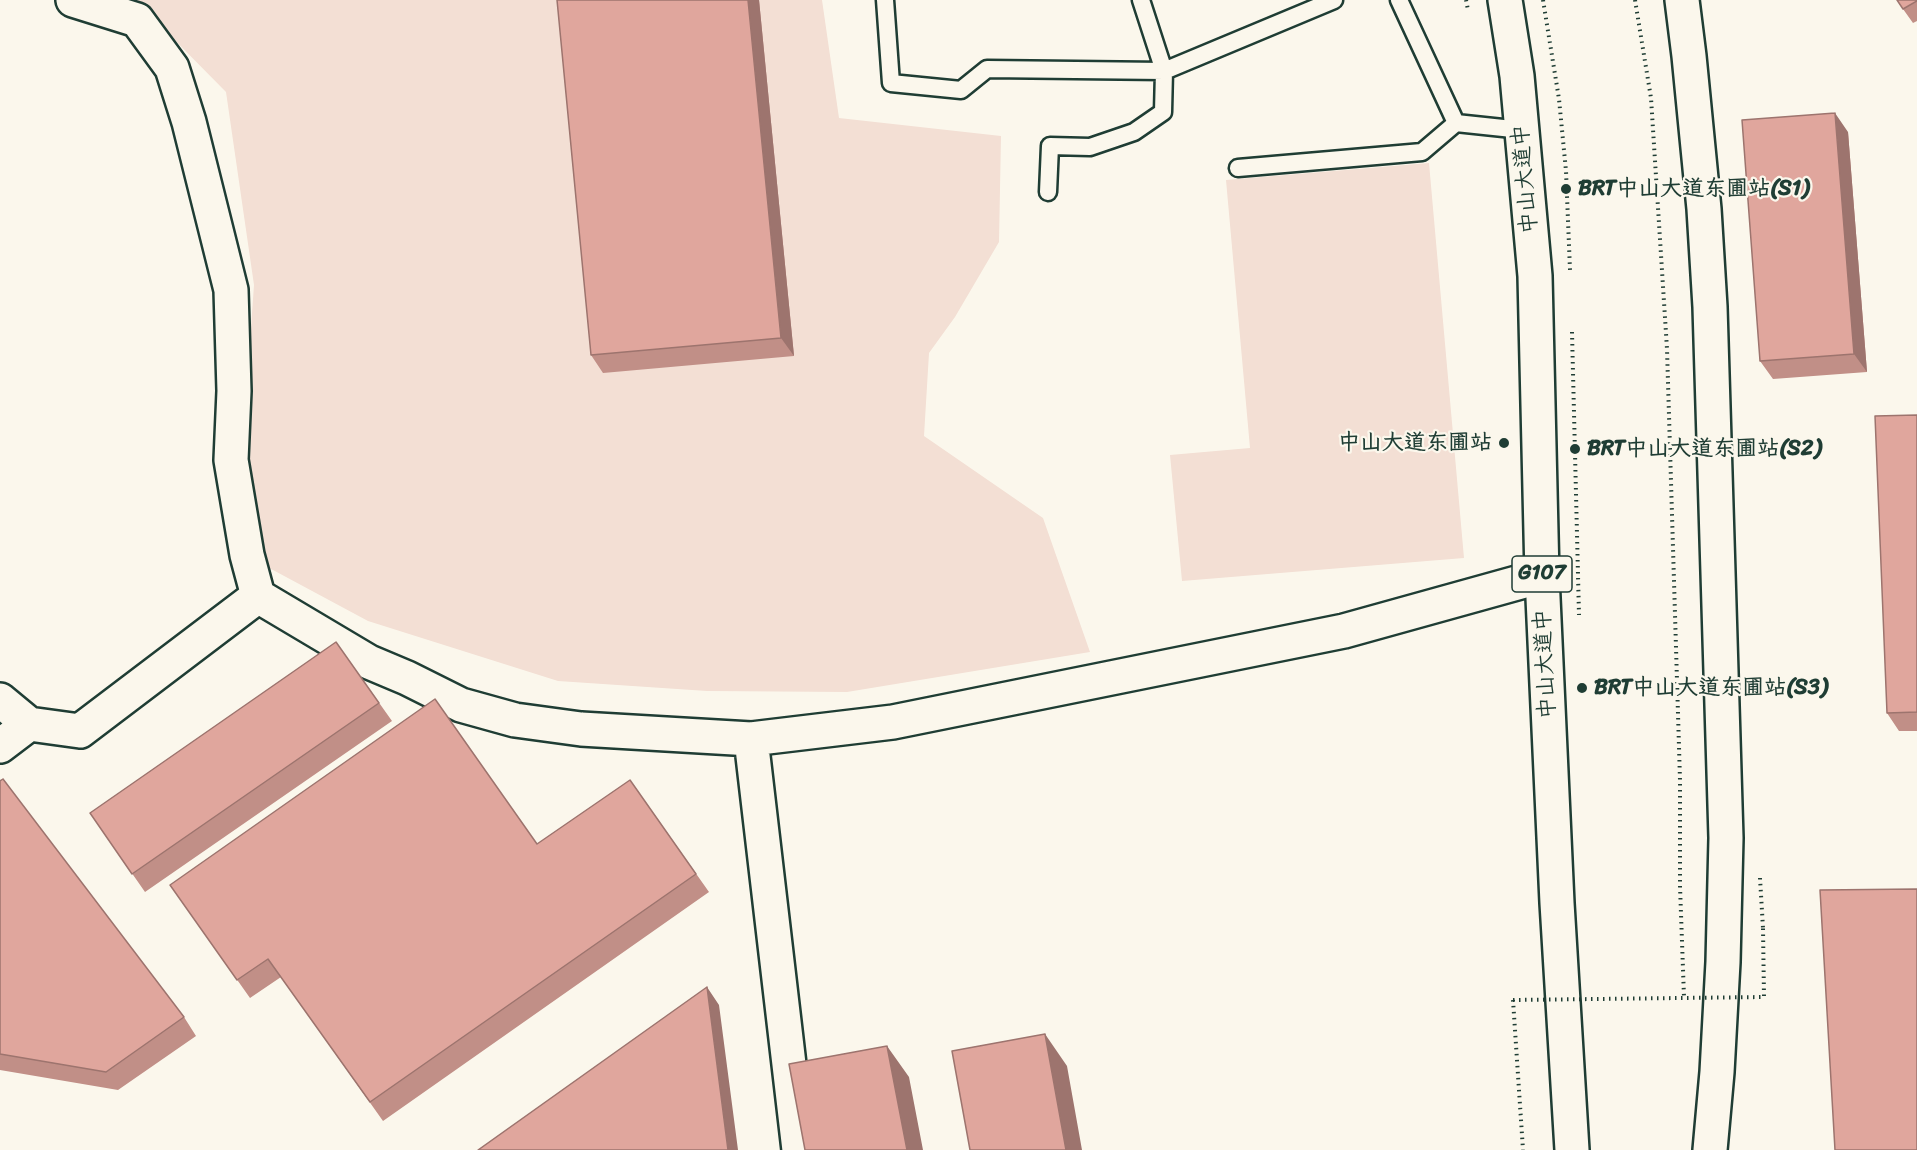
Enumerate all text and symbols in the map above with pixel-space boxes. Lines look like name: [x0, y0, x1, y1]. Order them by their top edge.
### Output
street label: 中山大道中: [1508, 123, 1544, 235]
place label: BRT中山大道东圃站(S1): [1578, 176, 1809, 202]
marker: BRT中山大道东圃站(S1): [1559, 182, 1573, 196]
place label: 中山大道东圃站: [1338, 430, 1492, 456]
marker: 中山大道东圃站: [1497, 436, 1511, 450]
place label: BRT中山大道东圃站(S2): [1587, 436, 1821, 462]
marker: BRT中山大道东圃站(S2): [1568, 442, 1582, 456]
road number: G107: [1512, 556, 1572, 592]
street label: 中山大道中: [1530, 608, 1562, 720]
place label: BRT中山大道东圃站(S3): [1594, 675, 1828, 701]
marker: BRT中山大道东圃站(S3): [1575, 681, 1589, 695]

